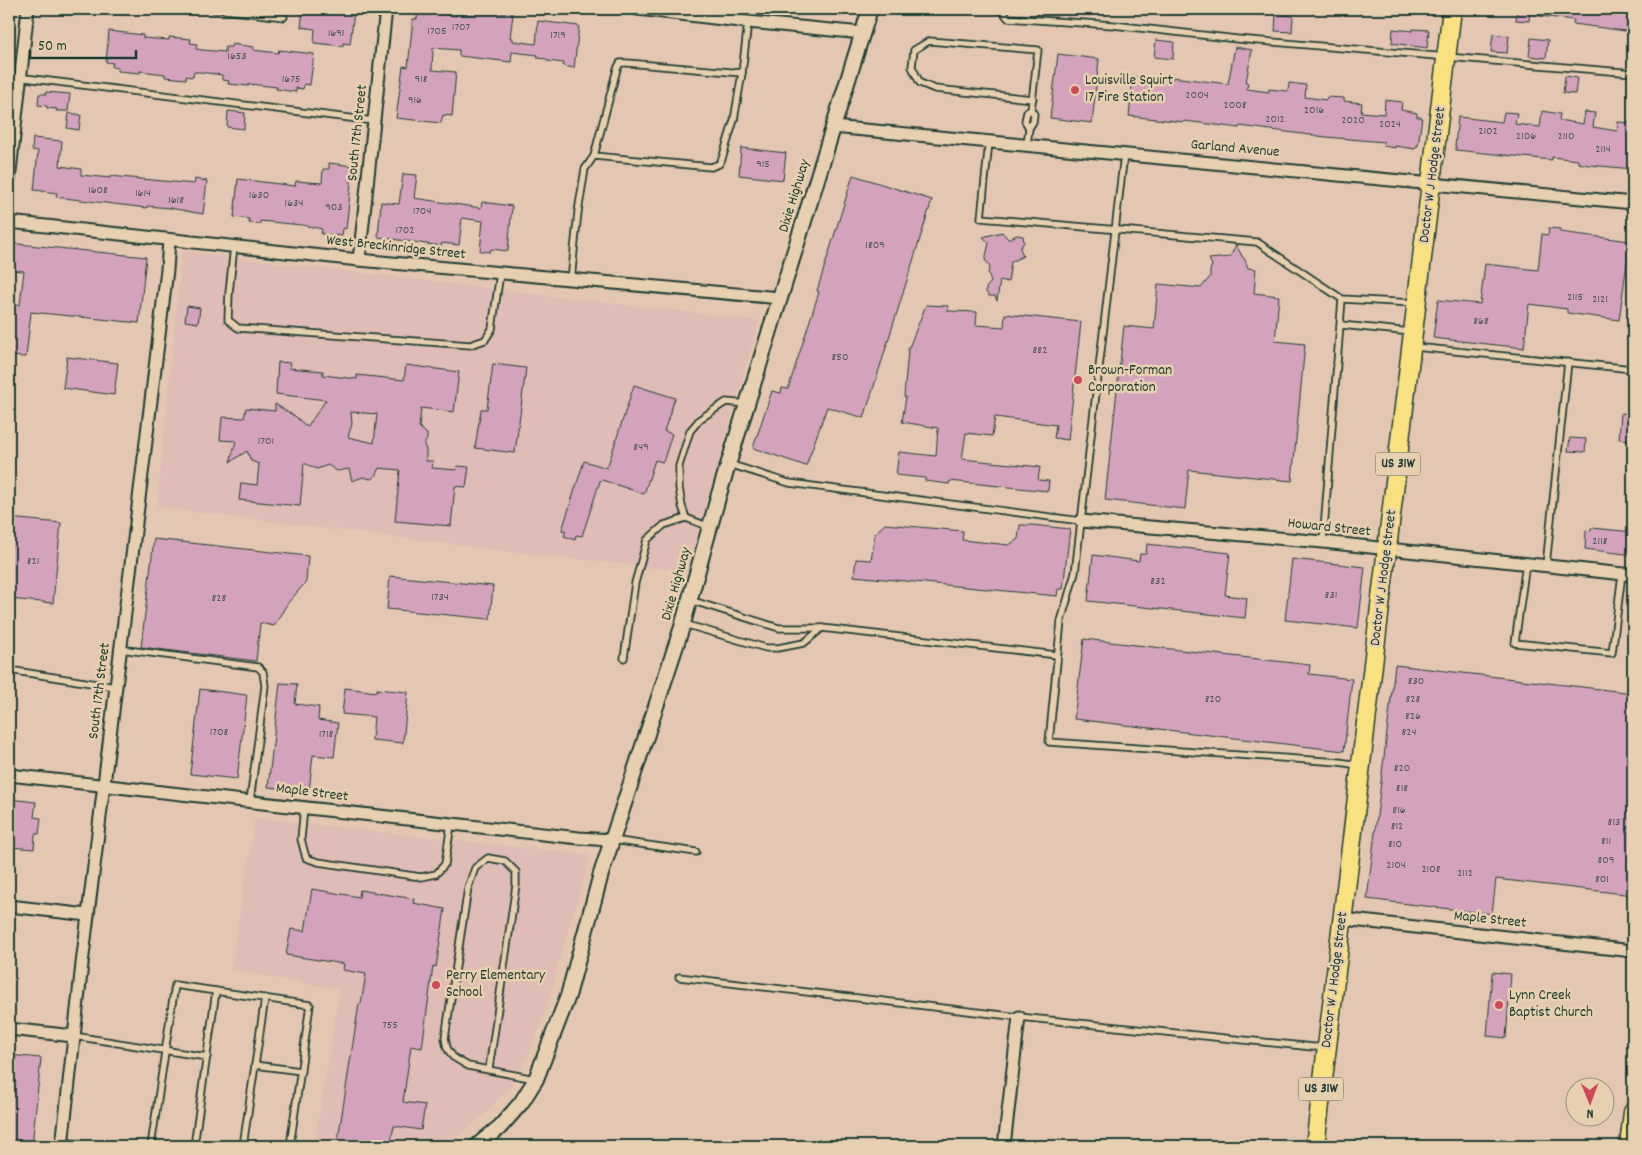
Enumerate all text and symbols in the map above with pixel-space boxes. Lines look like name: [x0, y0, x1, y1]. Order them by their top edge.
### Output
house number: 1707: [452, 19, 471, 36]
house number: 1705: [427, 23, 447, 40]
house number: 1691: [328, 25, 344, 42]
house number: 1719: [550, 27, 566, 44]
scale bar: [30, 28, 136, 60]
text: 50 m: [38, 36, 67, 58]
house number: 1653: [227, 48, 247, 65]
place label: Louisville Squirt 17 Fire Station: [1085, 70, 1174, 109]
house number: 1675: [282, 71, 300, 88]
house number: 918: [415, 71, 428, 88]
street label: South 17th Street: [342, 83, 374, 182]
marker: Louisville Squirt 17 Fire Station: [1069, 84, 1081, 96]
house number: 2004: [1185, 87, 1209, 104]
house number: 916: [408, 92, 422, 109]
house number: 2008: [1223, 97, 1247, 114]
house number: 2016: [1304, 102, 1324, 119]
street label: Doctor W J Hodge Street: [1414, 105, 1452, 244]
house number: 2012: [1265, 111, 1285, 128]
house number: 2020: [1341, 112, 1365, 129]
house number: 2024: [1379, 116, 1401, 133]
house number: 2102: [1478, 123, 1498, 140]
house number: 2106: [1516, 128, 1536, 145]
house number: 2110: [1557, 128, 1575, 145]
street label: Garland Avenue: [1190, 134, 1281, 164]
house number: 2114: [1595, 141, 1611, 158]
house number: 915: [756, 156, 770, 173]
street label: Dixie Highway: [773, 156, 817, 235]
house number: 1608: [88, 182, 108, 199]
house number: 1614: [135, 185, 151, 202]
house number: 1630: [249, 187, 269, 204]
house number: 1618: [168, 192, 184, 209]
house number: 1634: [285, 195, 303, 212]
house number: 903: [325, 199, 343, 216]
house number: 1704: [413, 203, 431, 220]
house number: 1702: [395, 222, 415, 239]
street label: West Breckinridge Street: [325, 230, 467, 266]
house number: 1809: [865, 237, 885, 254]
house number: 2115: [1567, 289, 1583, 306]
house number: 2121: [1592, 291, 1608, 308]
house number: 868: [1473, 313, 1489, 330]
house number: 882: [1033, 342, 1047, 359]
house number: 850: [832, 349, 848, 366]
place label: Brown-Forman Corporation: [1088, 360, 1172, 399]
marker: Brown-Forman Corporation: [1072, 374, 1084, 386]
house number: 1701: [258, 433, 274, 450]
house number: 849: [633, 439, 649, 456]
road number: US 31W: [1376, 452, 1420, 476]
street label: Doctor W J Hodge Street: [1365, 508, 1403, 647]
street label: Howard Street: [1286, 513, 1372, 543]
house number: 2118: [1592, 533, 1608, 550]
street label: Dixie Highway: [656, 544, 698, 623]
house number: 821: [27, 553, 39, 570]
house number: 832: [1150, 573, 1166, 590]
house number: 831: [1325, 587, 1337, 604]
house number: 1734: [431, 589, 449, 606]
house number: 828: [212, 590, 227, 607]
street label: South 17th Street: [83, 641, 117, 740]
house number: 830: [1408, 673, 1424, 690]
house number: 820: [1205, 691, 1221, 708]
house number: 828: [1406, 691, 1421, 708]
house number: 826: [1405, 708, 1421, 725]
house number: 1708: [210, 724, 228, 741]
house number: 824: [1401, 724, 1417, 741]
house number: 1718: [319, 726, 334, 743]
house number: 820: [1394, 760, 1410, 777]
street label: Maple Street: [275, 778, 350, 808]
house number: 818: [1396, 780, 1408, 797]
house number: 816: [1392, 802, 1406, 819]
house number: 813: [1608, 814, 1620, 831]
house number: 812: [1391, 818, 1403, 835]
house number: 811: [1601, 833, 1611, 850]
house number: 810: [1388, 836, 1402, 853]
house number: 809: [1598, 852, 1614, 869]
house number: 2104: [1386, 857, 1406, 874]
house number: 2108: [1421, 861, 1441, 878]
house number: 2112: [1457, 865, 1473, 882]
house number: 801: [1595, 871, 1609, 888]
street label: Maple Street: [1453, 905, 1528, 935]
street label: Doctor W J Hodge Street: [1316, 910, 1354, 1049]
place label: Perry Elementary School: [446, 965, 546, 1004]
marker: Perry Elementary School: [430, 979, 442, 991]
place label: Lynn Creek Baptist Church: [1509, 985, 1593, 1024]
marker: Lynn Creek Baptist Church: [1493, 999, 1505, 1011]
house number: 755: [382, 1017, 398, 1034]
road number: US 31W: [1298, 1078, 1344, 1100]
north arrow: [1564, 1078, 1614, 1128]
text: N: [1586, 1103, 1594, 1123]

